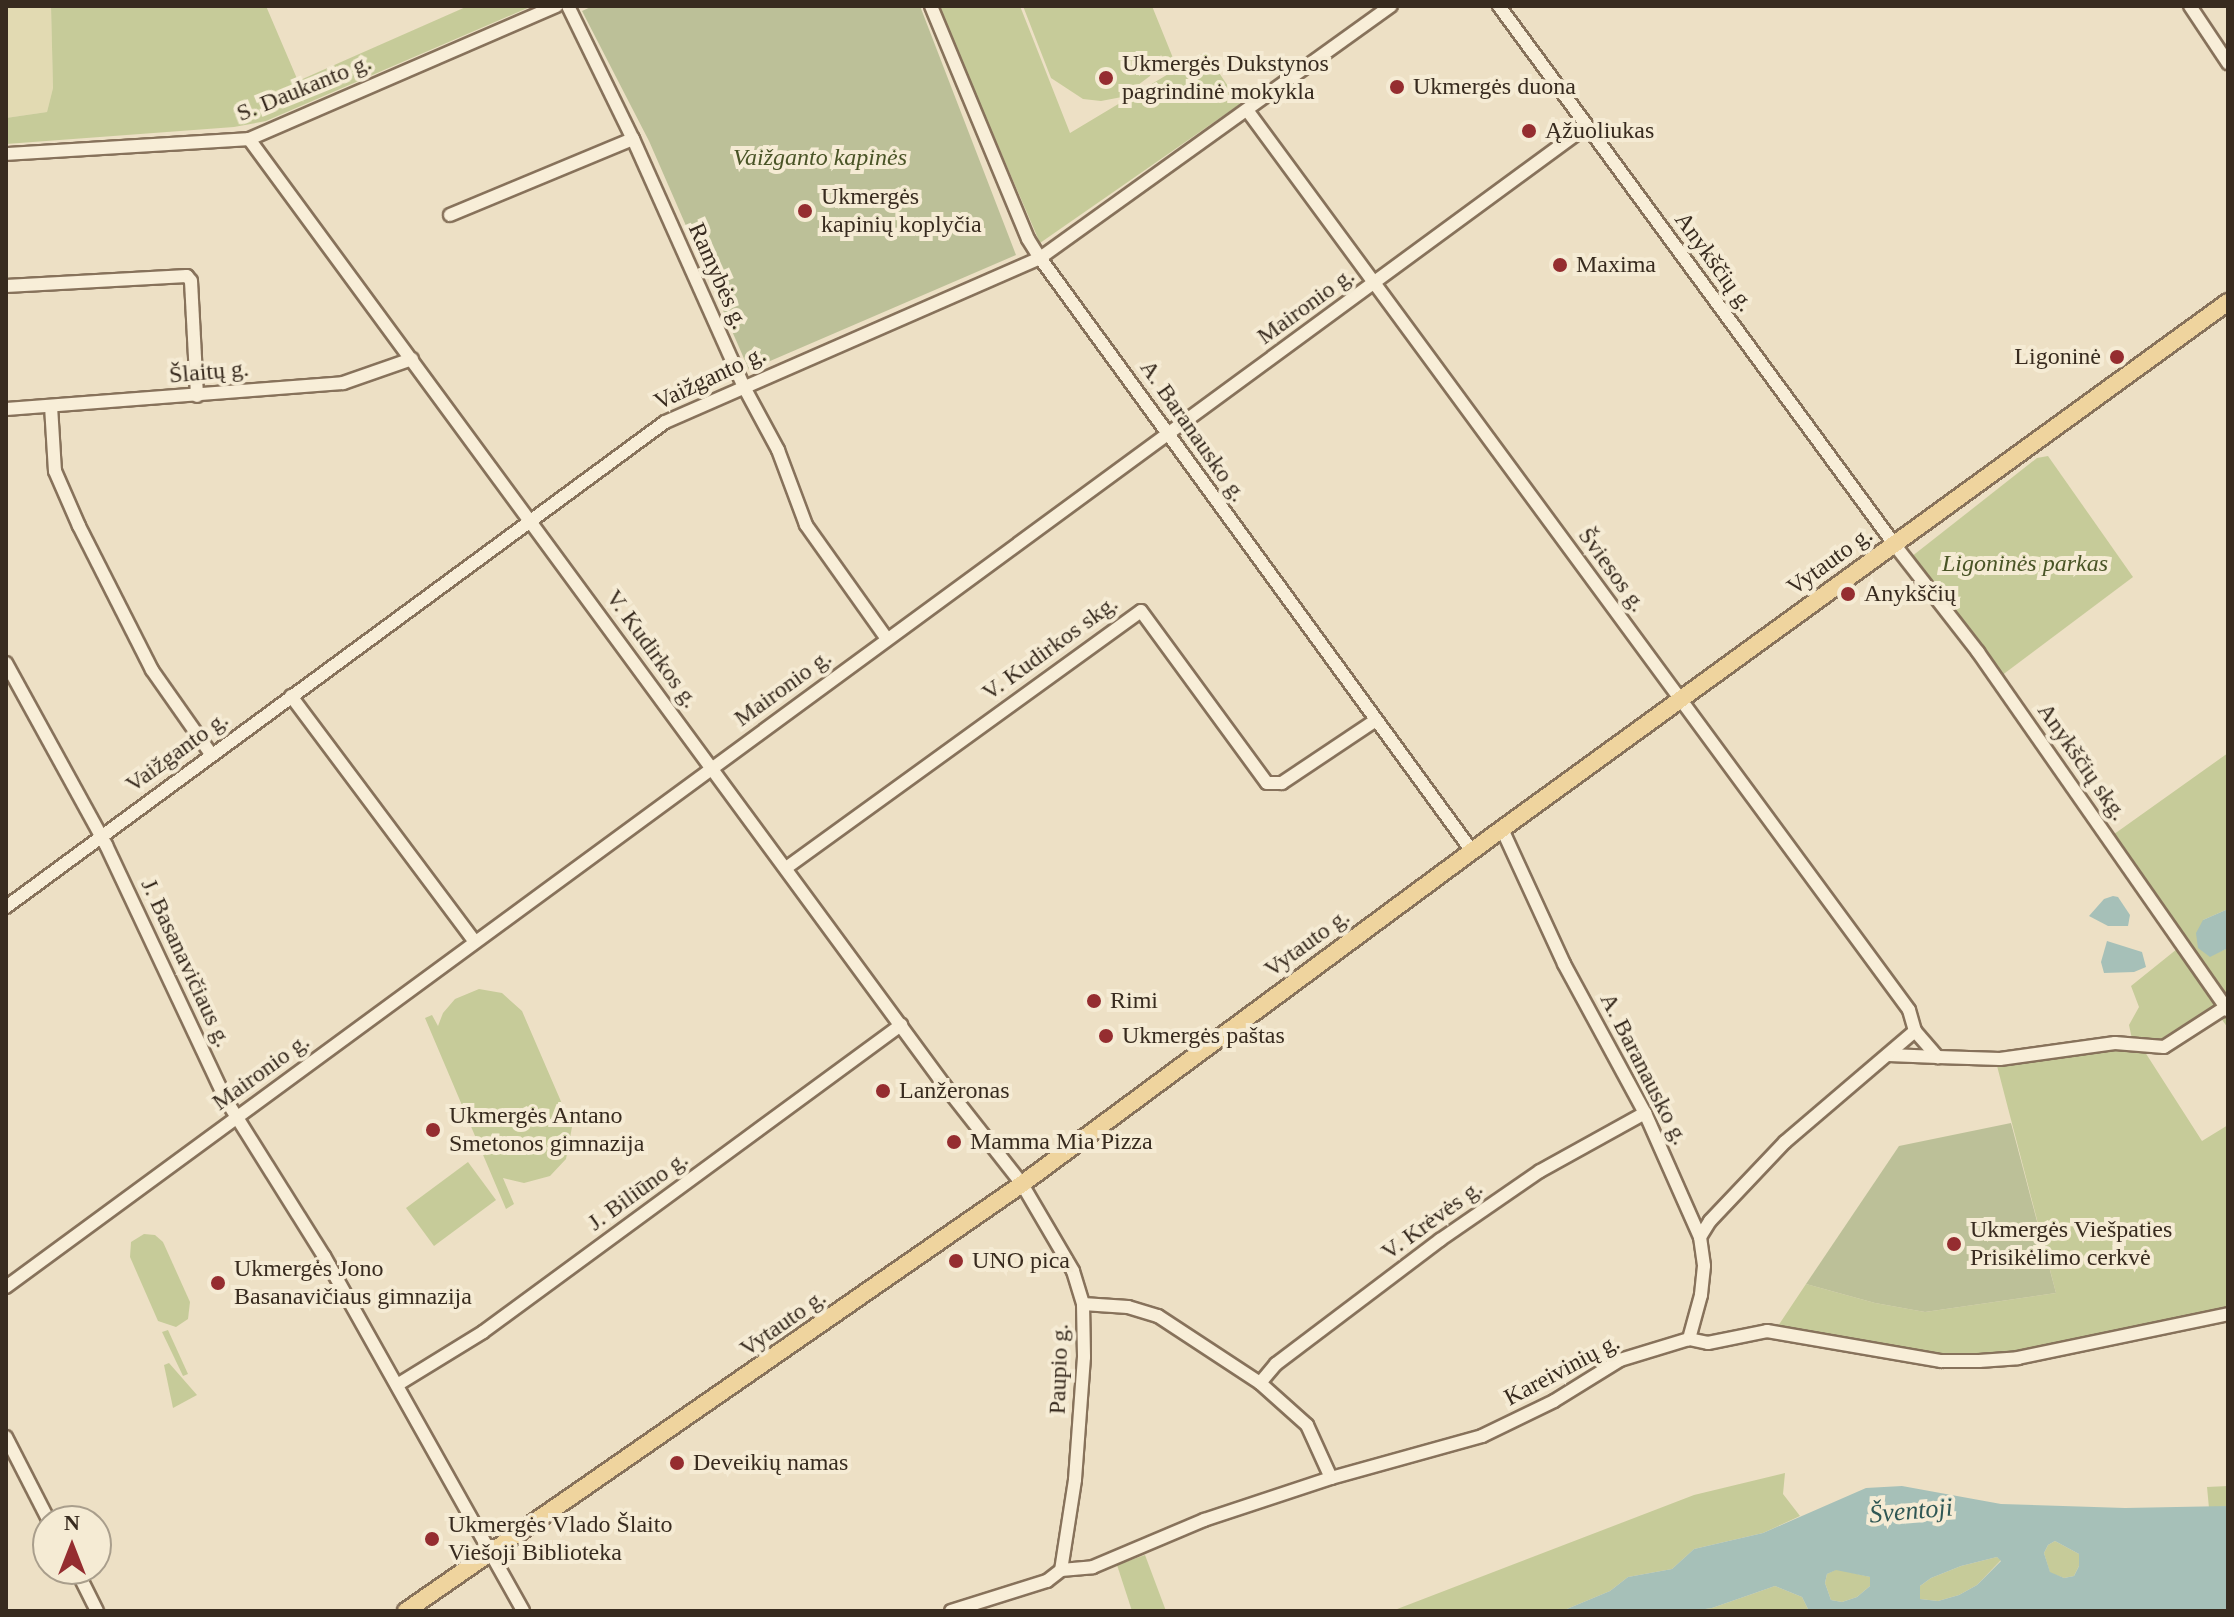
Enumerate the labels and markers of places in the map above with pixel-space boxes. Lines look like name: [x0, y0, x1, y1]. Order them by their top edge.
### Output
place label: Ukmergės Dukstynos pagrindinė mokykla: [1122, 50, 1329, 106]
marker: Ukmergės Dukstynos pagrindinė mokykla: [1097, 69, 1115, 87]
place label: Ukmergės duona: [1413, 73, 1576, 101]
marker: Ukmergės duona: [1388, 78, 1406, 96]
place label: Ąžuoliukas: [1545, 117, 1654, 145]
marker: Ąžuoliukas: [1520, 122, 1538, 140]
place label: Ukmergės kapinių koplyčia: [821, 183, 982, 239]
marker: Ukmergės kapinių koplyčia: [796, 202, 814, 220]
place label: Maxima: [1576, 251, 1656, 279]
marker: Maxima: [1551, 256, 1569, 274]
place label: Ligoninė: [2014, 343, 2101, 371]
marker: Ligoninė: [2108, 348, 2126, 366]
place label: Anykščių: [1864, 580, 1956, 608]
marker: Anykščių: [1839, 585, 1857, 603]
place label: Rimi: [1110, 987, 1158, 1015]
marker: Rimi: [1085, 992, 1103, 1010]
place label: Ukmergės paštas: [1122, 1022, 1285, 1050]
marker: Ukmergės paštas: [1097, 1027, 1115, 1045]
place label: Lanžeronas: [899, 1077, 1010, 1105]
marker: Lanžeronas: [874, 1082, 892, 1100]
place label: Ukmergės Antano Smetonos gimnazija: [449, 1102, 644, 1158]
marker: Ukmergės Antano Smetonos gimnazija: [424, 1121, 442, 1139]
place label: Mamma Mia Pizza: [970, 1128, 1153, 1156]
marker: Mamma Mia Pizza: [945, 1133, 963, 1151]
place label: Ukmergės Viešpaties Prisikėlimo cerkvė: [1970, 1216, 2173, 1272]
marker: Ukmergės Viešpaties Prisikėlimo cerkvė: [1945, 1235, 1963, 1253]
place label: UNO pica: [972, 1247, 1070, 1275]
marker: UNO pica: [947, 1252, 965, 1270]
place label: Ukmergės Jono Basanavičiaus gimnazija: [234, 1255, 472, 1311]
marker: Ukmergės Jono Basanavičiaus gimnazija: [209, 1274, 227, 1292]
place label: Deveikių namas: [693, 1449, 848, 1477]
marker: Deveikių namas: [668, 1454, 686, 1472]
place label: Ukmergės Vlado Šlaito Viešoji Biblioteka: [448, 1511, 673, 1567]
marker: Ukmergės Vlado Šlaito Viešoji Biblioteka: [423, 1530, 441, 1548]

